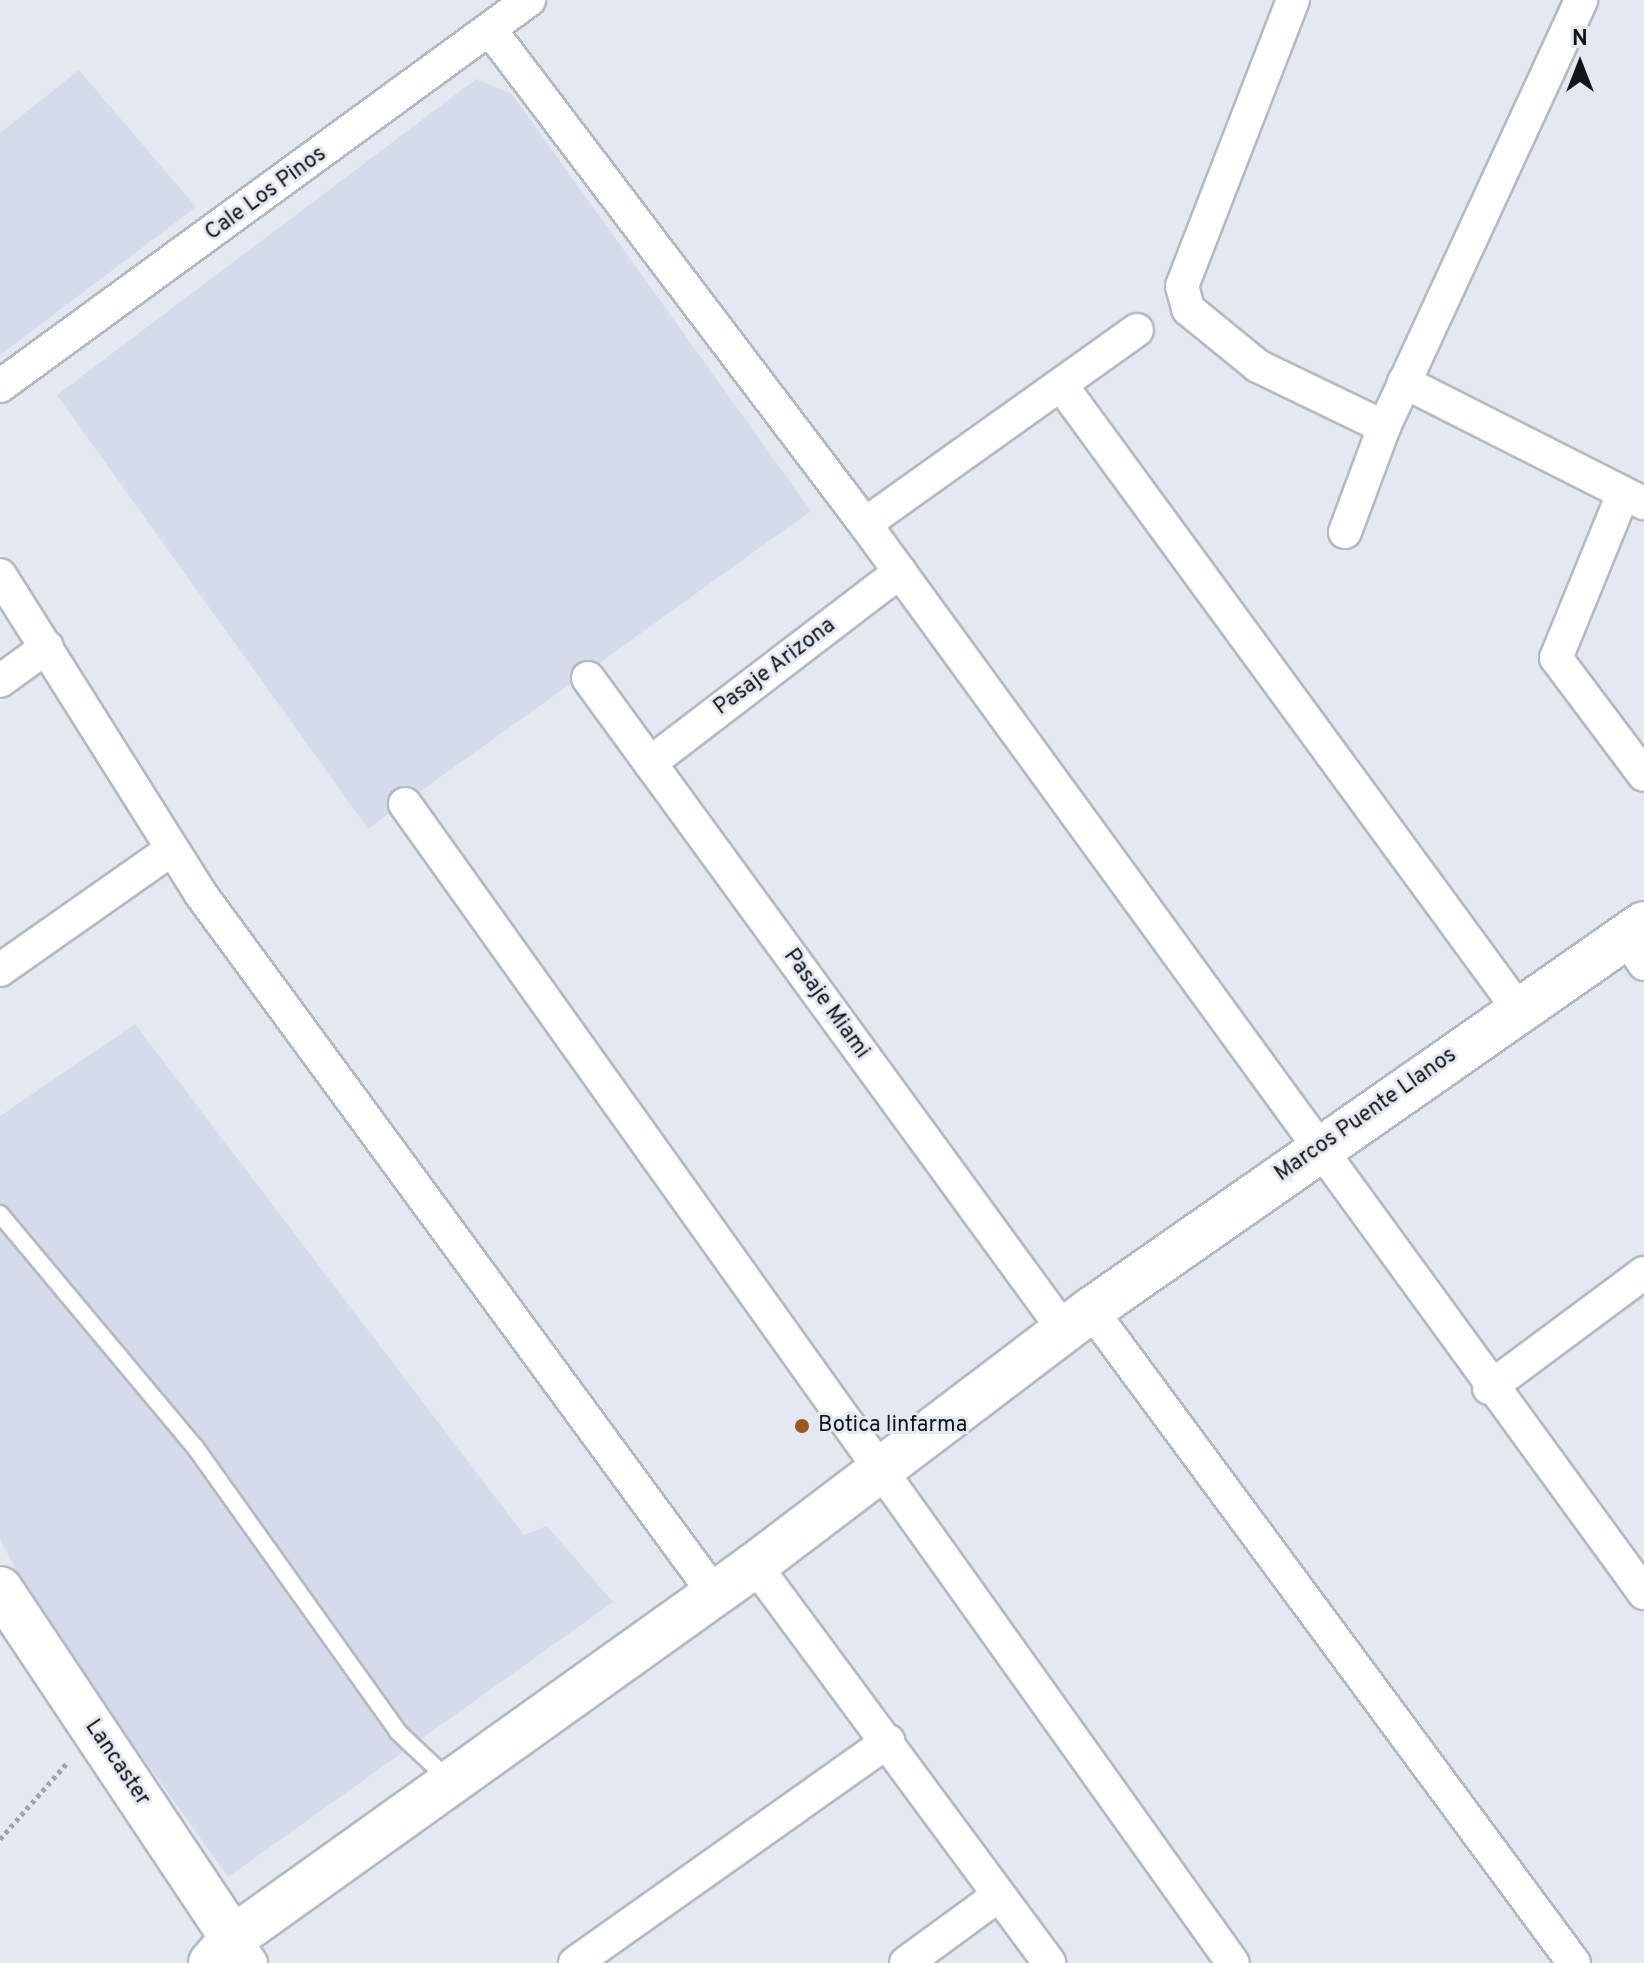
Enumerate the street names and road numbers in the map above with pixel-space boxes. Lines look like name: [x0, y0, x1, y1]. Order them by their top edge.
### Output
street label: Cale Los Pinos: [200, 141, 332, 247]
street label: Pasaje Arizona: [709, 613, 841, 721]
street label: Pasaje Miami: [777, 944, 875, 1064]
street label: Marcos Puente Llanos: [1270, 1042, 1462, 1188]
street label: Lancaster: [79, 1715, 155, 1811]

